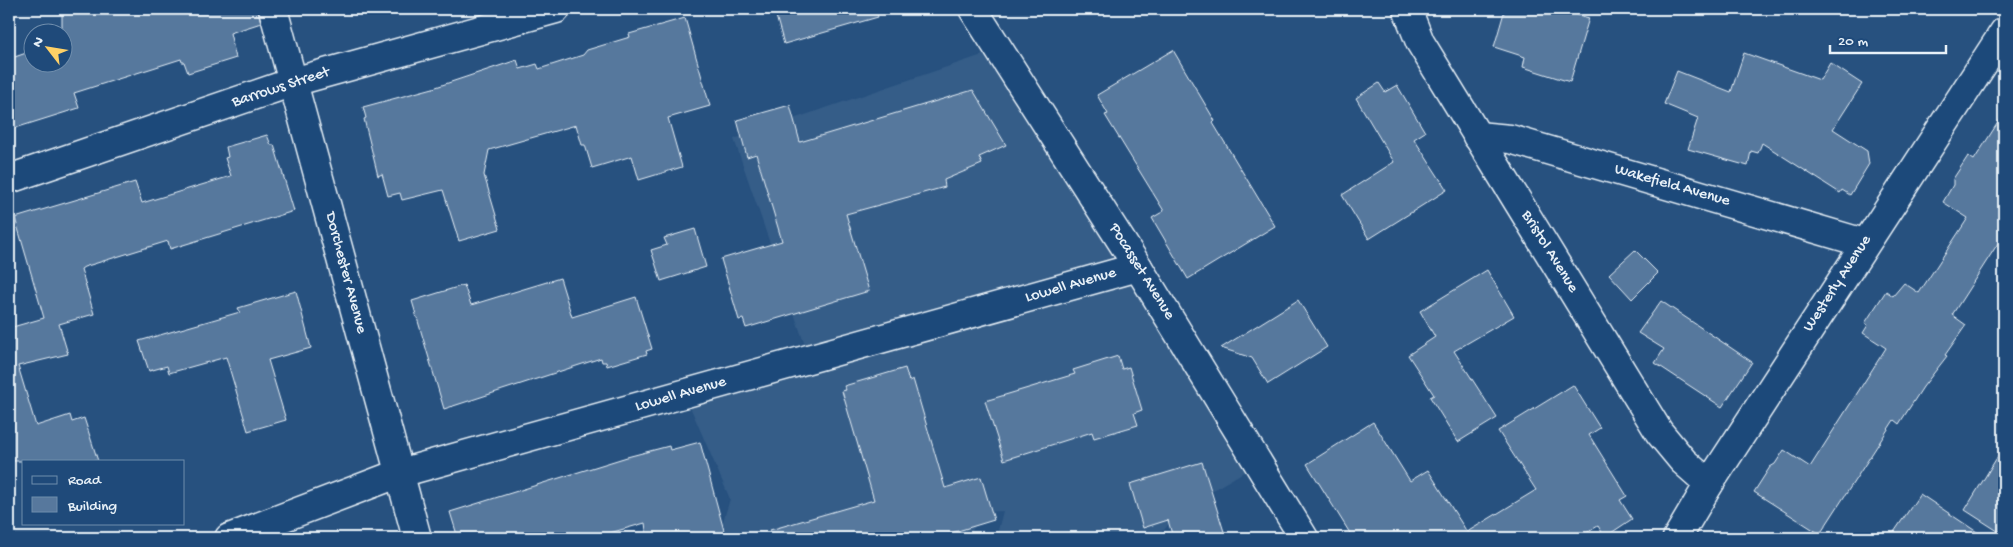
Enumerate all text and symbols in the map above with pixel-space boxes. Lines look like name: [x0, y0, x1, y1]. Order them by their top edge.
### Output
north arrow: [22, 22, 72, 72]
scale bar: [1830, 22, 1947, 54]
text: 20 m: [1838, 33, 1868, 51]
text: N: [29, 34, 49, 51]
street label: Barrows Street: [229, 63, 334, 113]
street label: Wakefield Avenue: [1612, 160, 1733, 212]
street label: Bristol Avenue: [1516, 206, 1582, 297]
street label: Dorchester Avenue: [319, 209, 371, 337]
street label: Pocasset Avenue: [1103, 220, 1179, 324]
street label: Westerly Avenue: [1800, 231, 1877, 336]
street label: Lowell Avenue: [1023, 264, 1119, 308]
street label: Lowell Avenue: [633, 373, 729, 417]
legend: [22, 460, 185, 524]
text: Road: [68, 472, 102, 490]
text: Building: [67, 498, 117, 516]

